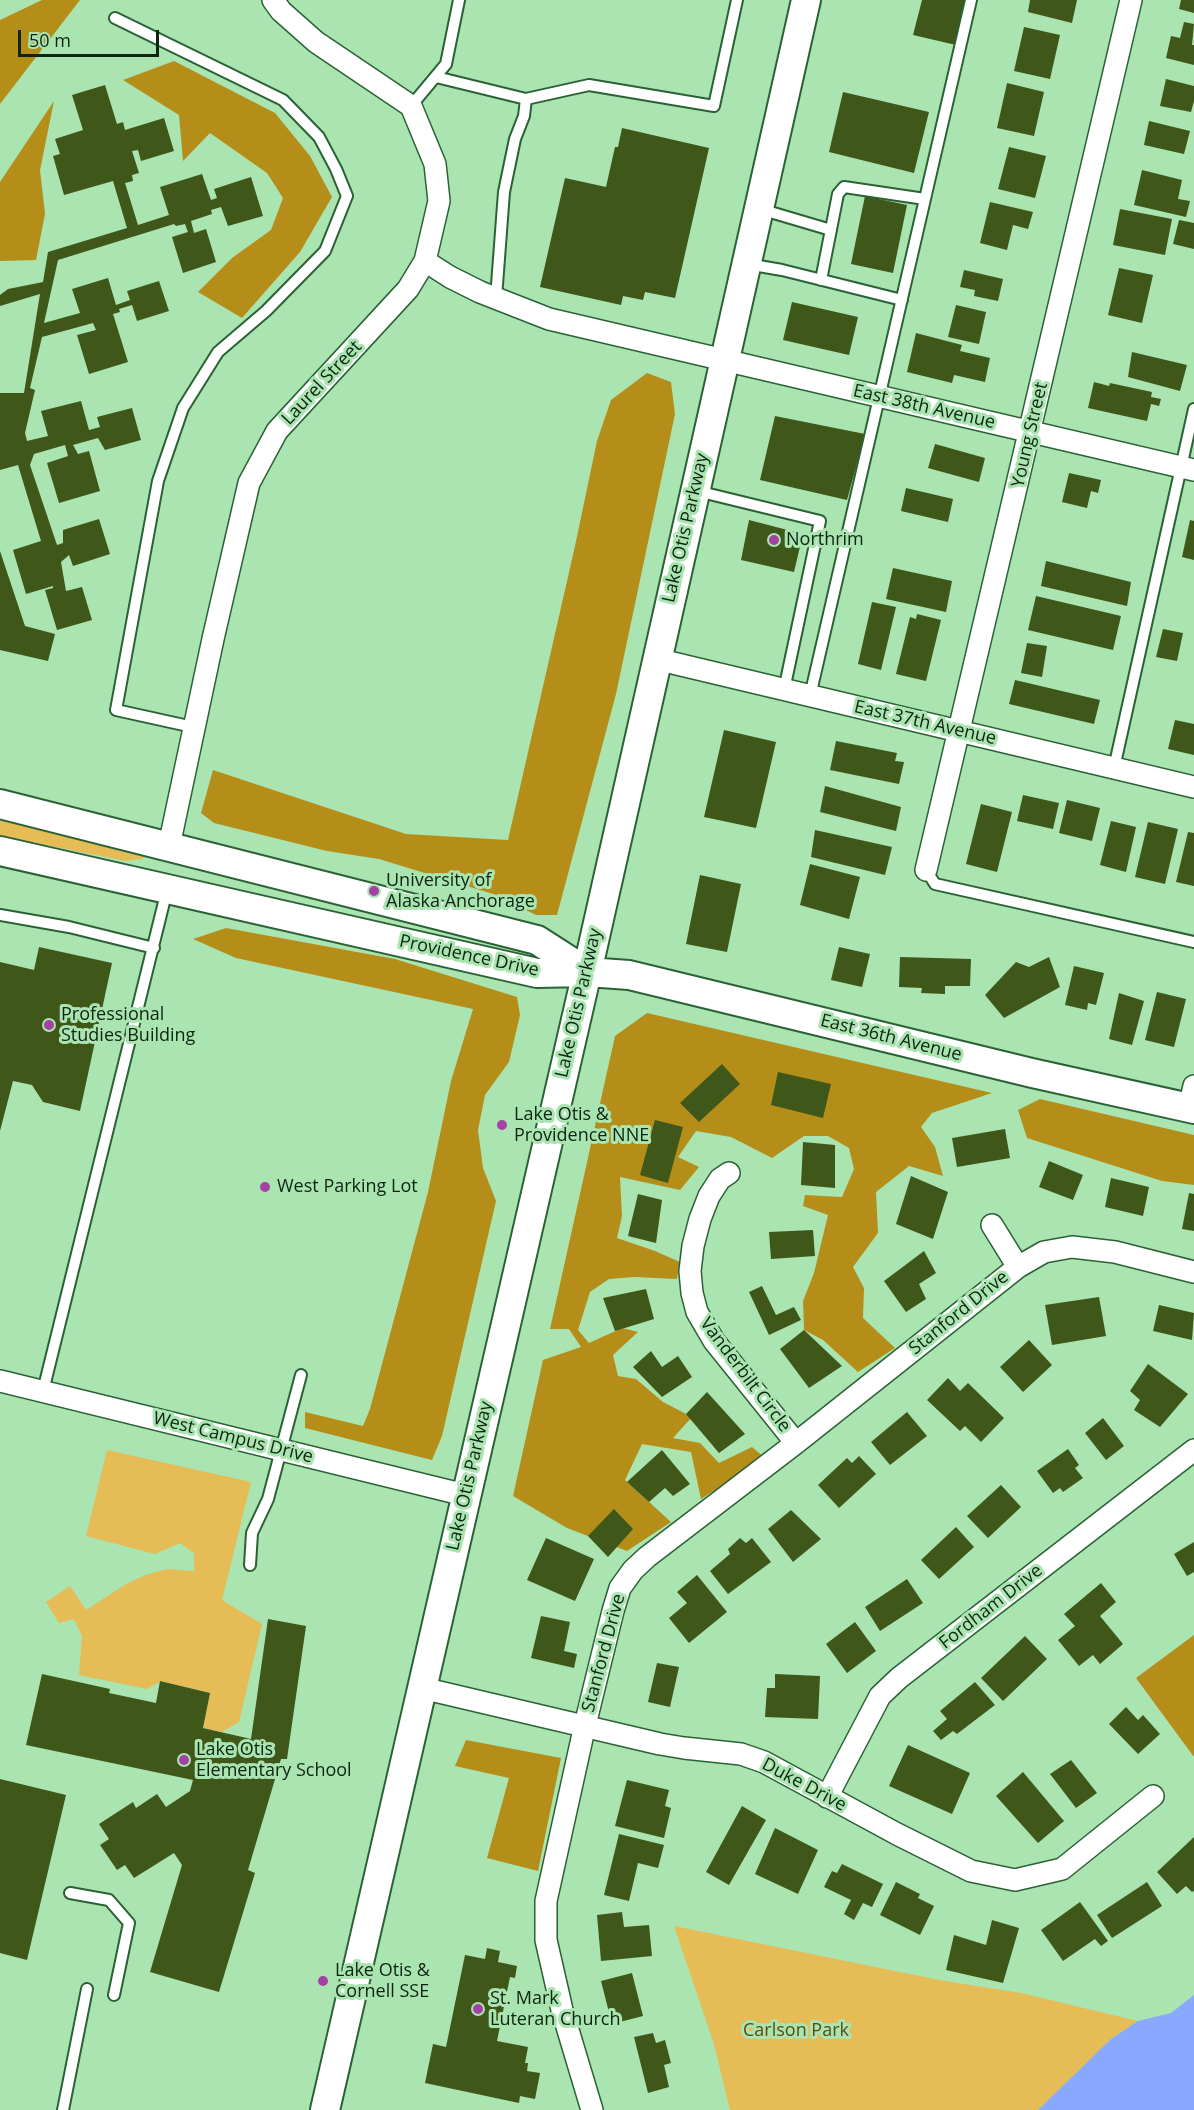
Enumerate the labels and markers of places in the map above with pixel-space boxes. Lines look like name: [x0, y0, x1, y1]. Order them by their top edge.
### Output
place label: Northrim: [786, 529, 864, 551]
marker: Northrim: [767, 533, 781, 547]
place label: University of Alaska Anchorage: [386, 870, 535, 912]
marker: University of Alaska Anchorage: [367, 884, 381, 898]
place label: Professional Studies Building: [61, 1004, 195, 1046]
marker: Professional Studies Building: [42, 1018, 56, 1032]
place label: Lake Otis & Providence NNE: [514, 1104, 649, 1146]
marker: Lake Otis & Providence NNE: [495, 1118, 509, 1132]
place label: West Parking Lot: [277, 1176, 418, 1198]
marker: West Parking Lot: [258, 1180, 272, 1194]
place label: Lake Otis Elementary School: [196, 1739, 352, 1782]
marker: Lake Otis Elementary School: [177, 1753, 191, 1767]
place label: Lake Otis & Cornell SSE: [335, 1960, 430, 2002]
marker: Lake Otis & Cornell SSE: [316, 1974, 330, 1988]
place label: St. Mark Luteran Church: [490, 1988, 620, 2030]
marker: St. Mark Luteran Church: [471, 2002, 485, 2016]

